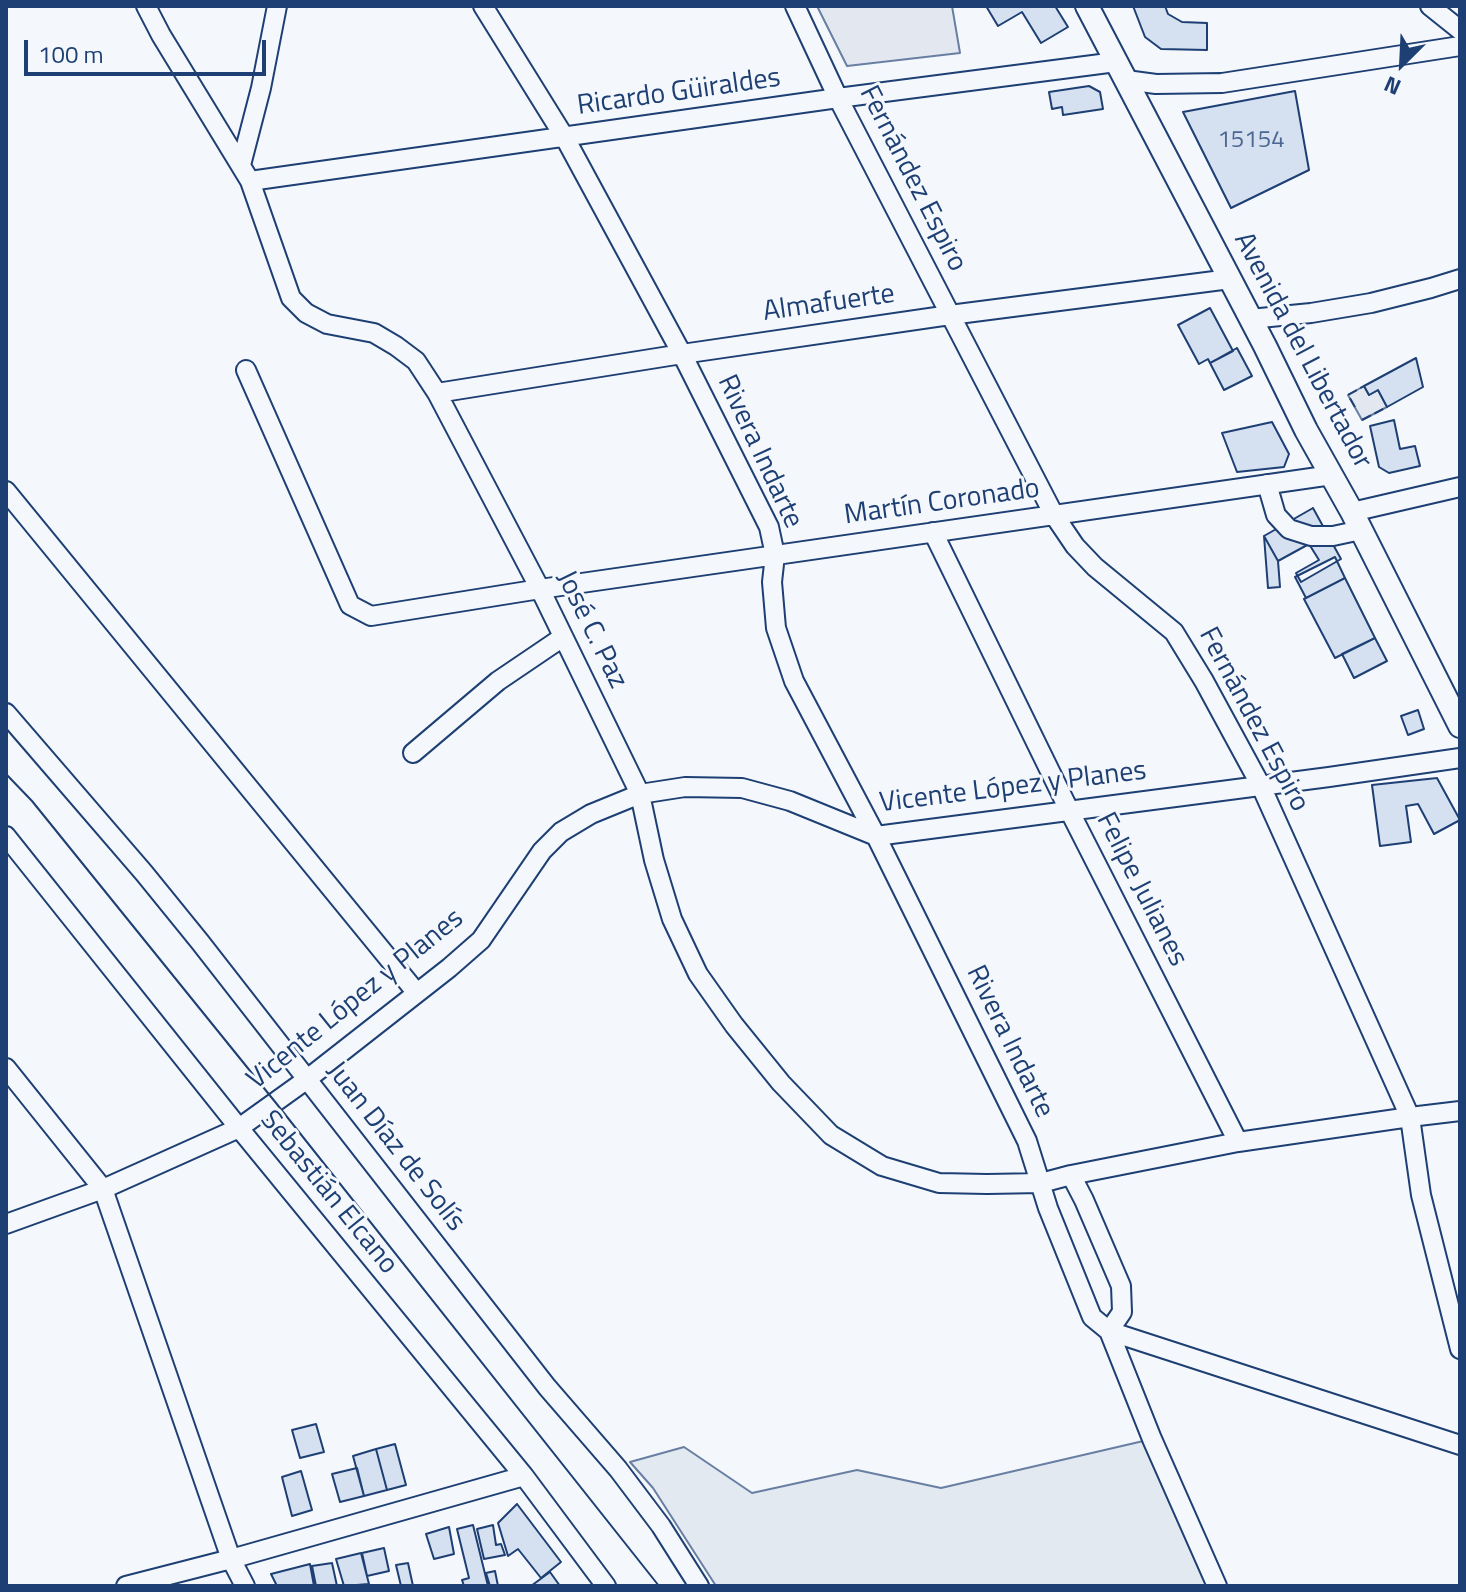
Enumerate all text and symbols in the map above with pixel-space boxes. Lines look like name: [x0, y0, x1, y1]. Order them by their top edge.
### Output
scale bar: [28, 24, 270, 74]
north arrow: [1362, 24, 1442, 104]
text: 100 m: [38, 36, 104, 72]
street label: Ricardo Güiraldes: [575, 62, 783, 124]
text: N: [1378, 67, 1406, 105]
street label: Fernández Espiro: [851, 81, 973, 277]
house number: 15154: [1217, 127, 1285, 155]
street label: Avenida del Libertador: [1226, 227, 1378, 475]
street label: Almafuerte: [761, 278, 897, 330]
street label: Rivera Indarte: [709, 370, 809, 534]
street label: Martín Coronado: [842, 473, 1042, 533]
street label: José C. Paz: [548, 566, 634, 694]
street label: Fernández Espiro: [1190, 622, 1316, 818]
street label: Vicente López y Planes: [878, 755, 1148, 821]
street label: Felipe Julianes: [1088, 808, 1194, 972]
street label: Vicente López y Planes: [241, 902, 471, 1098]
street label: Rivera Indarte: [958, 960, 1060, 1124]
street label: Juan Díaz de Solís: [318, 1055, 472, 1239]
street label: Sebastián Elcano: [252, 1105, 404, 1281]

